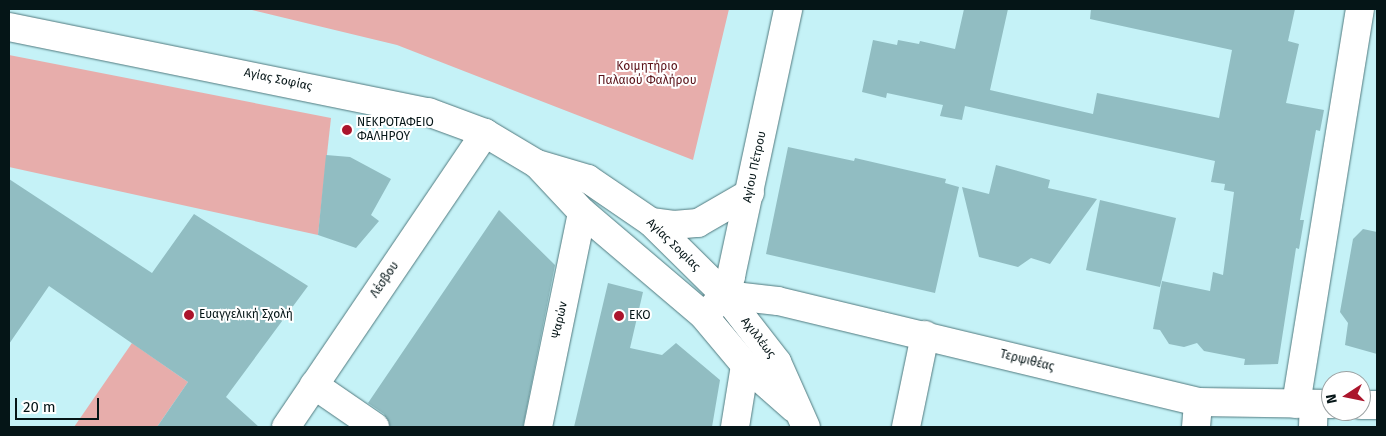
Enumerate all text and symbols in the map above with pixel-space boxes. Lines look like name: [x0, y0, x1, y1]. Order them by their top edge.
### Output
park label: Κοιμητήριο Παλαιού Φαλήρου: [598, 60, 696, 88]
street label: Αγίας Σοφίας: [243, 66, 313, 94]
place label: ΝΕΚΡΟΤΑΦΕΙΟ ΦΑΛΗΡΟΥ: [357, 116, 434, 144]
marker: ΝΕΚΡΟΤΑΦΕΙΟ ΦΑΛΗΡΟΥ: [341, 124, 353, 136]
street label: Αγίου Πέτρου: [740, 130, 770, 204]
street label: Αγίας Σοφίας: [643, 216, 703, 274]
street label: Λέσβου: [368, 259, 402, 301]
street label: Ψαρών: [549, 300, 571, 340]
place label: Ευαγγελική Σχολή: [199, 308, 293, 322]
marker: Ευαγγελική Σχολή: [183, 309, 195, 321]
place label: EKO: [629, 309, 651, 323]
marker: EKO: [613, 310, 625, 322]
street label: Αχιλλέως: [738, 315, 778, 361]
street label: Τερψιθέας: [998, 347, 1056, 375]
north arrow: [1321, 371, 1371, 421]
scale bar: [18, 388, 101, 420]
text: N: [1323, 393, 1341, 405]
text: 20 m: [23, 398, 56, 416]

